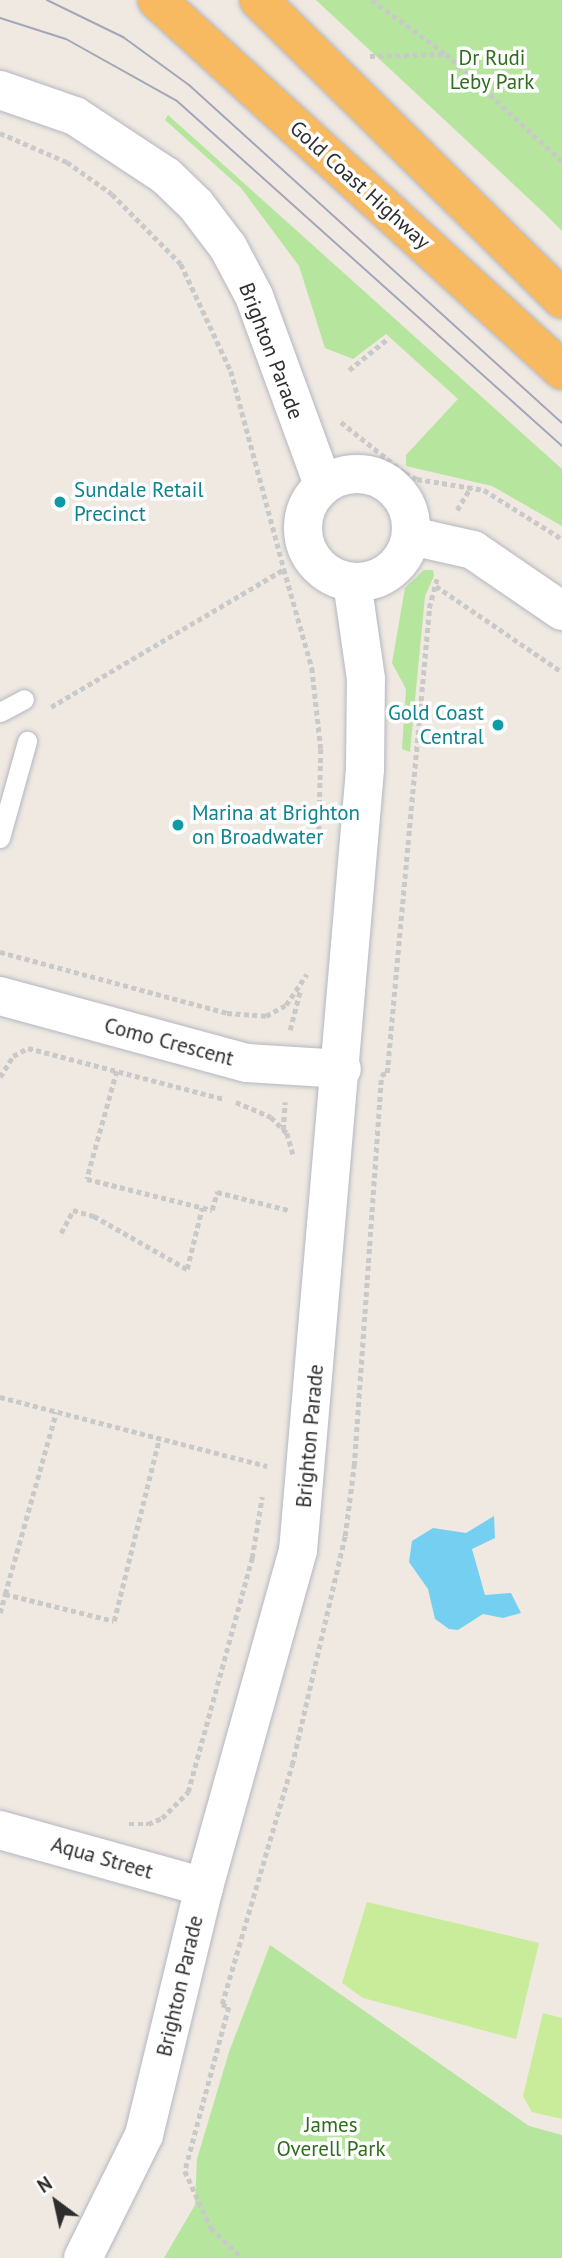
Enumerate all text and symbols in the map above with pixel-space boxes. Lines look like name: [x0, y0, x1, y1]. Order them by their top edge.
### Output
park label: Dr Rudi Leby Park: [449, 45, 535, 95]
street label: Gold Coast Highway: [285, 115, 435, 255]
street label: Brighton Parade: [233, 279, 309, 423]
place label: Sundale Retail Precinct: [74, 477, 204, 527]
marker: Sundale Retail Precinct: [52, 494, 68, 510]
place label: Gold Coast Central: [388, 700, 484, 750]
marker: Gold Coast Central: [490, 717, 506, 733]
place label: Marina at Brighton on Broadwater: [192, 800, 360, 850]
marker: Marina at Brighton on Broadwater: [170, 817, 186, 833]
street label: Como Crescent: [102, 1013, 236, 1071]
street label: Brighton Parade: [291, 1363, 329, 1509]
street label: Aqua Street: [48, 1832, 156, 1884]
street label: Brighton Parade: [152, 1913, 208, 2059]
park label: James Overell Park: [277, 2112, 385, 2162]
north arrow: [21, 2167, 91, 2237]
text: N: [33, 2171, 56, 2198]

